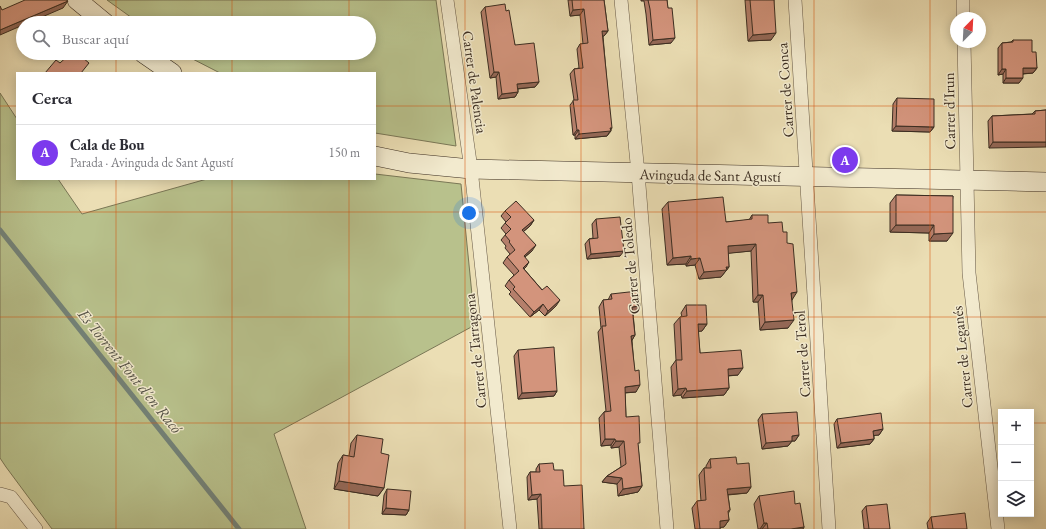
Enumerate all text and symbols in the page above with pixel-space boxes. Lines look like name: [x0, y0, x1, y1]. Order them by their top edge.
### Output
north arrow: [950, 12, 986, 48]
search box: [16, 16, 376, 60]
icon: search: [30, 27, 52, 49]
text: Buscar aquí: [62, 29, 129, 48]
street label: Carrer de Palencia: [458, 29, 492, 135]
street label: Carrer de Conca: [772, 42, 798, 138]
street label: Carrer d'Irun: [939, 72, 959, 150]
text: Cerca: [32, 87, 72, 109]
text: Cala de Bou: [70, 135, 144, 154]
text: A: [40, 144, 50, 161]
text: 150 m: [329, 144, 360, 161]
pin: A: [832, 145, 858, 175]
text: Parada · Avinguda de Sant Agustí: [70, 154, 234, 171]
street label: Avinguda de Sant Agustí: [638, 164, 781, 186]
your location: [459, 203, 479, 223]
street label: Carrer de Toledo: [616, 217, 644, 315]
street label: Carrer de Tarragona: [460, 293, 490, 409]
water label: Es Torrent Font d'en Racó: [73, 304, 187, 438]
street label: Carrer de Leganés: [947, 305, 977, 409]
street label: Carrer de Terol: [789, 310, 815, 398]
map controls: [998, 409, 1034, 517]
button: +: [998, 409, 1034, 445]
button: −: [998, 445, 1034, 481]
button: layers: [998, 481, 1034, 517]

